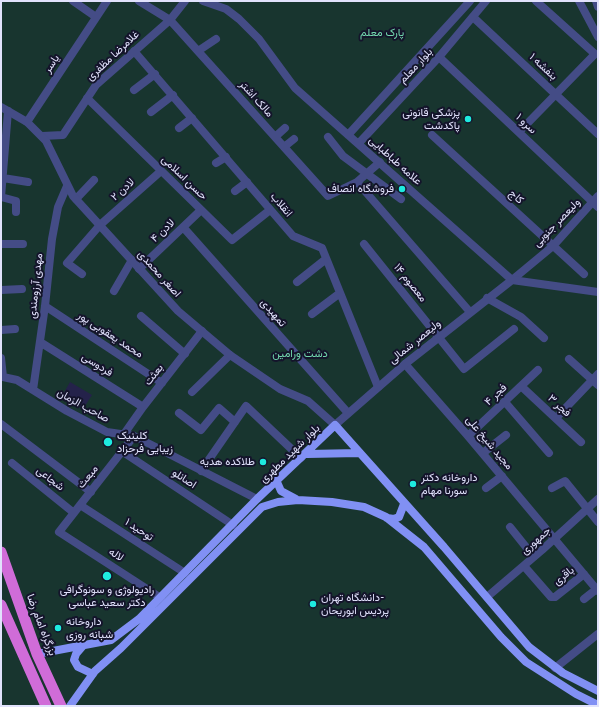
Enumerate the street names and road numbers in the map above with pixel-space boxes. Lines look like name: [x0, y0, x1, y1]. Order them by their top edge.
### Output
street label: غلامرضا مظفری: [84, 28, 142, 84]
street label: بلوار معلم: [396, 46, 436, 86]
street label: بنفشه ۱: [526, 51, 560, 83]
street label: یاسر: [41, 52, 63, 76]
street label: مالک اشتر: [236, 78, 276, 120]
street label: سرو ۱: [513, 111, 539, 137]
street label: علامه طباطبایی: [366, 134, 424, 188]
street label: حسن اسلامی: [158, 153, 210, 203]
street label: لادن ۲: [108, 176, 138, 204]
street label: کاج: [506, 187, 526, 207]
street label: انقلاب: [267, 190, 295, 220]
street label: ولیعصر جنوبی: [531, 196, 583, 250]
street label: لادن ۴: [148, 217, 178, 245]
street label: اصغر محمدی: [135, 248, 183, 300]
street label: مهدی آرزومندی: [26, 253, 46, 319]
street label: ۱۴ معصوم: [391, 261, 429, 305]
street label: تمهیدی: [257, 296, 289, 330]
street label: محمد یعقوبی پور: [75, 309, 145, 361]
street label: ولیعصر شمالی: [386, 317, 444, 367]
street label: فردوسی: [79, 350, 115, 380]
street label: بعثت: [142, 362, 166, 388]
street label: فجر ۴: [482, 381, 510, 409]
street label: صاحب الزمان: [55, 386, 111, 426]
street label: فجر ۳: [545, 392, 573, 420]
street label: مجید شیخ علی: [463, 413, 515, 473]
street label: بلوار شهید مطهری: [257, 422, 323, 486]
street label: مبعث: [75, 463, 101, 491]
street label: شجاعی: [33, 464, 67, 494]
street label: اصانلو: [169, 466, 199, 492]
street label: توحید ۱: [122, 516, 156, 544]
street label: جمهوری: [518, 524, 554, 558]
street label: لاله: [106, 545, 126, 565]
street label: باقری: [551, 564, 577, 588]
street label: بزرگراه امام رضا: [23, 592, 59, 658]

